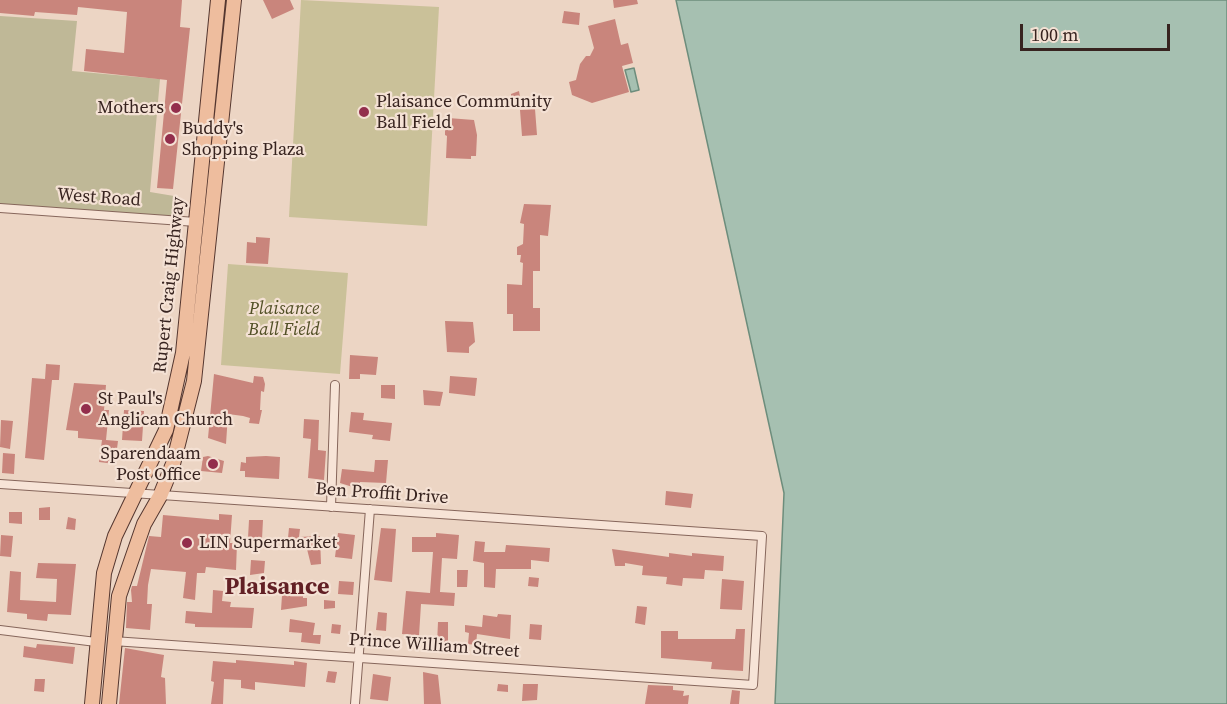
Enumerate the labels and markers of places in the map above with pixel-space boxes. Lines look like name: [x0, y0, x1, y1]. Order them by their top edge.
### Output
place label: Plaisance Community Ball Field: [376, 91, 552, 134]
place label: Mothers: [97, 97, 164, 119]
marker: Mothers: [169, 101, 183, 115]
marker: Plaisance Community Ball Field: [357, 105, 371, 119]
place label: Buddy's Shopping Plaza: [182, 118, 304, 160]
marker: Buddy's Shopping Plaza: [163, 132, 177, 146]
place label: St Paul's Anglican Church: [98, 388, 233, 430]
marker: St Paul's Anglican Church: [79, 402, 93, 416]
place label: Sparendaam Post Office: [100, 443, 201, 486]
marker: Sparendaam Post Office: [206, 457, 220, 471]
place label: LIN Supermarket: [199, 532, 337, 554]
marker: LIN Supermarket: [180, 536, 194, 550]

